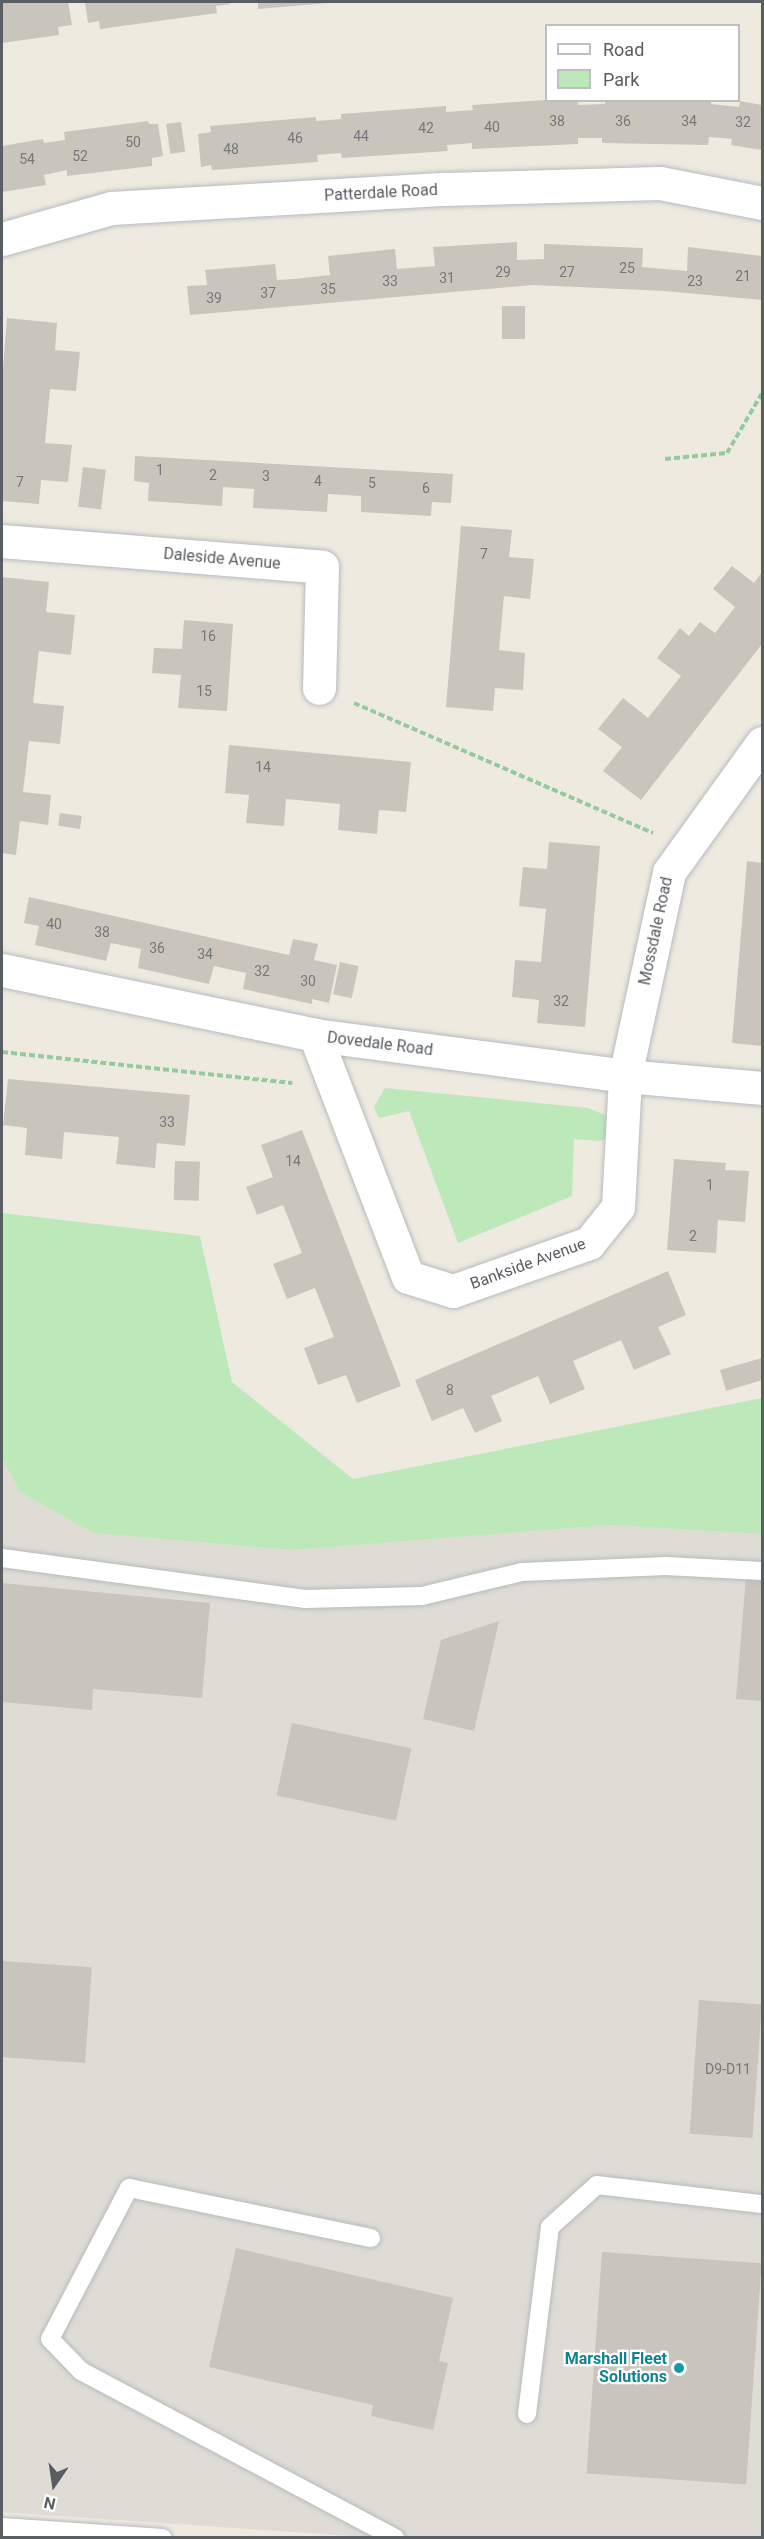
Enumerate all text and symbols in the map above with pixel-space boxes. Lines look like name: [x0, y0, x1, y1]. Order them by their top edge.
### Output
legend: [545, 24, 740, 102]
text: Road: [603, 39, 644, 60]
text: Park: [603, 69, 639, 90]
house number: 38: [549, 113, 565, 129]
house number: 36: [615, 113, 631, 129]
house number: 34: [681, 113, 697, 129]
house number: 32: [735, 114, 751, 130]
house number: 40: [484, 119, 500, 135]
house number: 42: [418, 120, 434, 136]
house number: 44: [353, 128, 369, 144]
house number: 46: [287, 130, 303, 146]
house number: 50: [125, 134, 141, 150]
house number: 48: [223, 141, 239, 157]
house number: 52: [72, 148, 88, 164]
house number: 54: [19, 151, 35, 167]
street label: Patterdale Road: [324, 180, 438, 206]
house number: 25: [619, 260, 635, 276]
house number: 29: [495, 264, 511, 280]
house number: 27: [559, 264, 575, 280]
house number: 21: [735, 268, 751, 284]
house number: 31: [439, 270, 455, 286]
house number: 33: [382, 273, 398, 289]
house number: 23: [687, 273, 703, 289]
house number: 35: [320, 281, 336, 297]
house number: 37: [260, 285, 276, 301]
house number: 39: [206, 290, 222, 306]
house number: 1: [156, 462, 164, 478]
house number: 2: [209, 467, 217, 483]
house number: 3: [262, 468, 270, 484]
house number: 4: [314, 473, 322, 489]
house number: 7: [16, 474, 24, 490]
house number: 5: [368, 475, 376, 491]
house number: 6: [422, 480, 430, 496]
street label: Daleside Avenue: [163, 544, 281, 574]
house number: 7: [480, 546, 488, 562]
house number: 16: [200, 628, 216, 644]
house number: 15: [196, 683, 212, 699]
house number: 14: [255, 759, 271, 775]
street label: Mossdale Road: [635, 875, 677, 987]
house number: 40: [46, 916, 62, 932]
house number: 38: [94, 924, 110, 940]
house number: 36: [149, 940, 165, 956]
house number: 34: [197, 946, 213, 962]
house number: 32: [254, 963, 270, 979]
house number: 30: [300, 973, 316, 989]
house number: 32: [553, 993, 569, 1009]
street label: Dovedale Road: [326, 1028, 434, 1060]
house number: 33: [159, 1114, 175, 1130]
house number: 14: [285, 1153, 301, 1169]
house number: 1: [706, 1177, 714, 1193]
house number: 2: [689, 1228, 697, 1244]
street label: Bankside Avenue: [468, 1234, 588, 1294]
house number: 8: [446, 1382, 454, 1398]
house number: D9-D11: [705, 2061, 751, 2077]
place label: Marshall Fleet Solutions: [565, 2349, 667, 2387]
marker: Marshall Fleet Solutions: [672, 2361, 686, 2375]
north arrow: [24, 2455, 84, 2515]
text: N: [42, 2493, 57, 2514]

